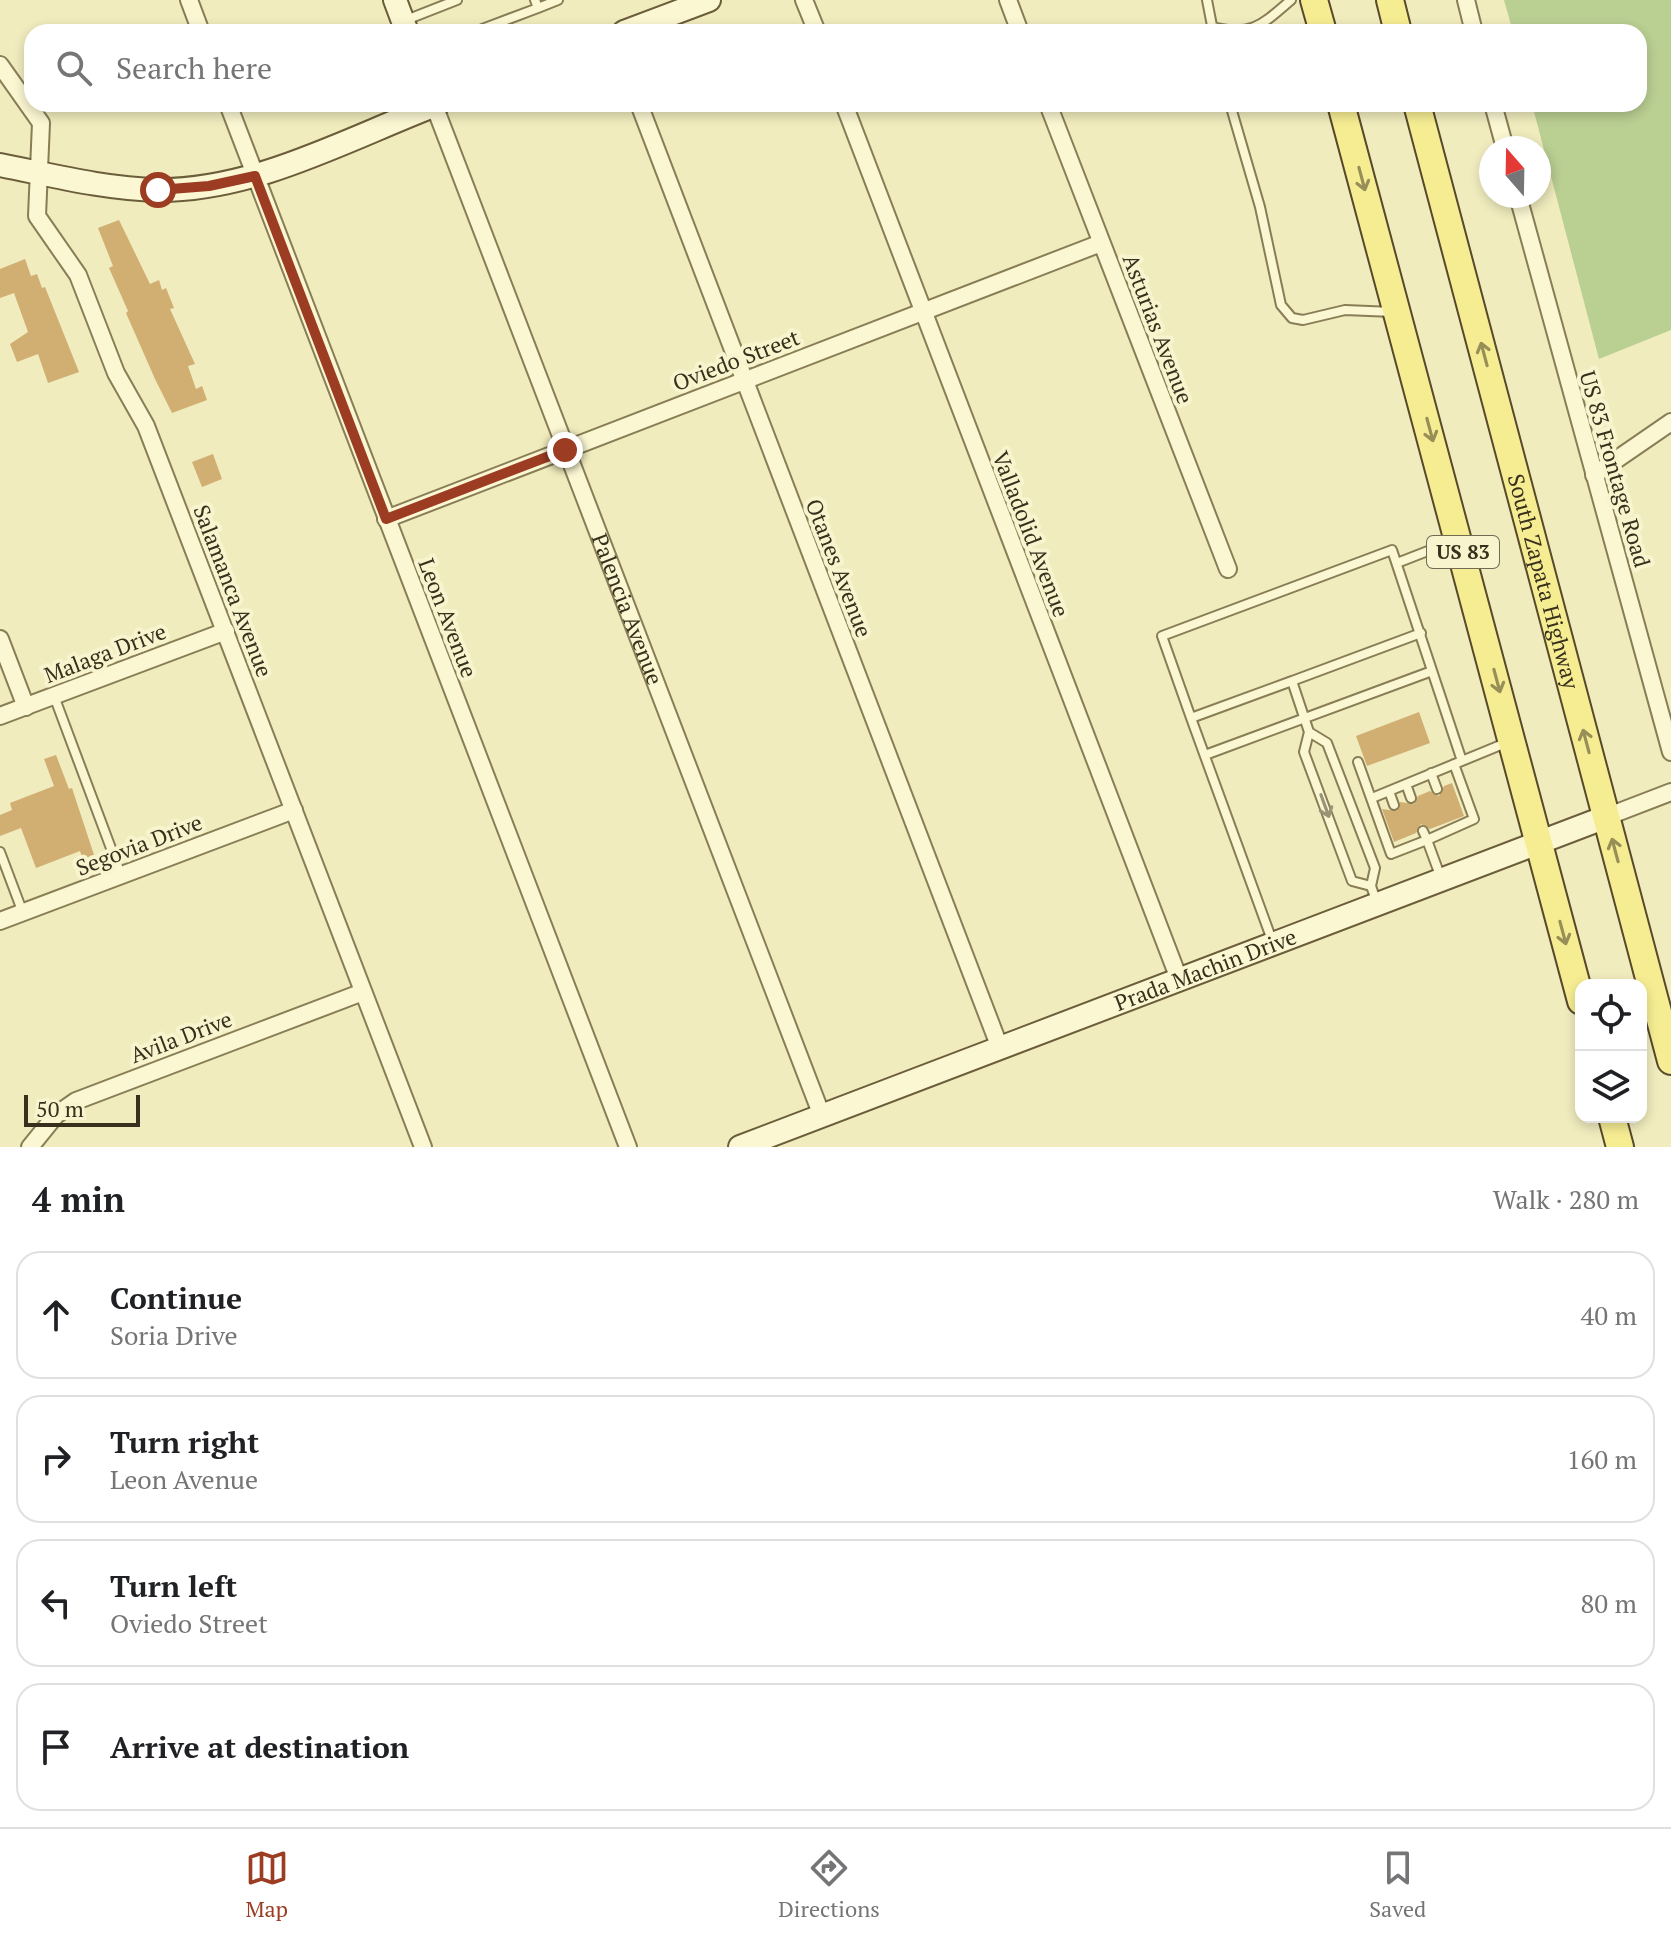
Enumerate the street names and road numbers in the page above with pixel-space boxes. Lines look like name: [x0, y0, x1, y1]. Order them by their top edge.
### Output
street label: Asturias Avenue: [1117, 250, 1200, 408]
street label: Oviedo Street: [668, 322, 803, 397]
street label: US 83 Frontage Road: [1574, 367, 1657, 570]
street label: Valladolid Avenue: [986, 447, 1076, 621]
street label: South Zapata Highway: [1502, 471, 1587, 693]
street label: Otanes Avenue: [800, 494, 879, 641]
street label: Salamanca Avenue: [187, 501, 280, 681]
street label: Palencia Avenue: [586, 529, 670, 689]
road number: US 83: [1427, 536, 1499, 568]
street label: Leon Avenue: [412, 554, 484, 682]
street label: Malaga Drive: [40, 616, 170, 689]
street label: Segovia Drive: [72, 807, 206, 882]
street label: Prada Machin Drive: [1110, 921, 1300, 1017]
street label: Avila Drive: [126, 1004, 236, 1069]

